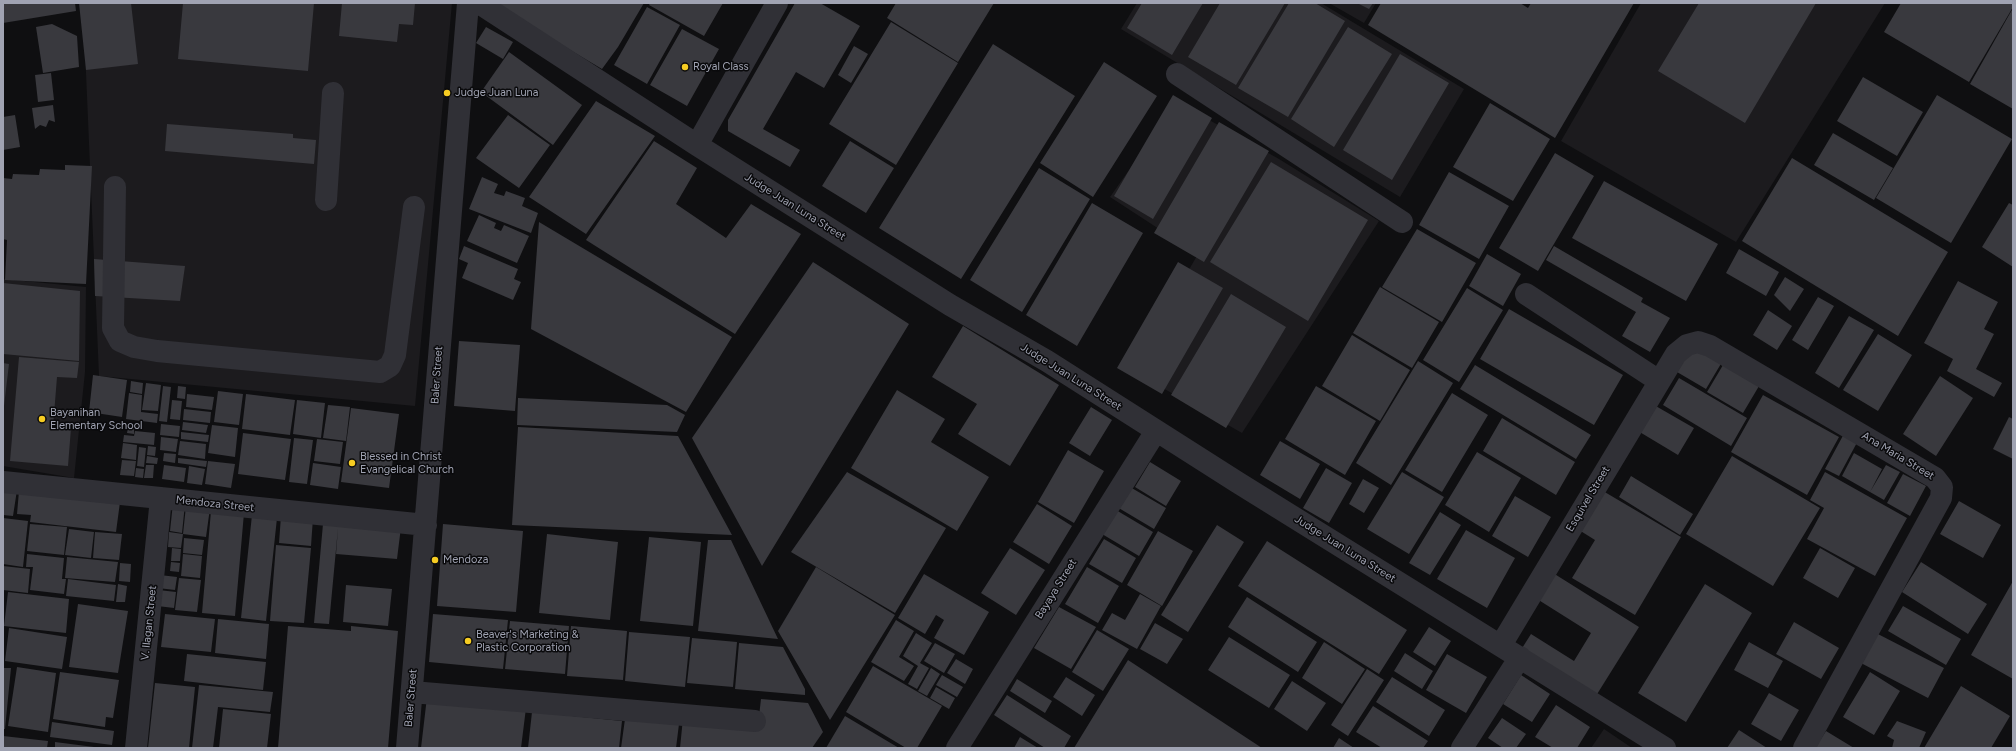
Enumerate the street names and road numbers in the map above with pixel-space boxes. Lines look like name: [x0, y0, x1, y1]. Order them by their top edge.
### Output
street label: Judge Juan Luna Street: [742, 170, 848, 244]
street label: Judge Juan Luna Street: [1018, 340, 1124, 414]
street label: Baler Street: [428, 346, 446, 404]
street label: Ana Maria Street: [1859, 429, 1937, 483]
street label: Esquivel Street: [1563, 464, 1613, 534]
street label: Mendoza Street: [175, 493, 255, 515]
street label: Judge Juan Luna Street: [1292, 512, 1398, 586]
street label: Bayaya Street: [1032, 557, 1080, 621]
street label: V. Ilagan Street: [138, 585, 160, 661]
street label: Baler Street: [402, 669, 420, 727]

